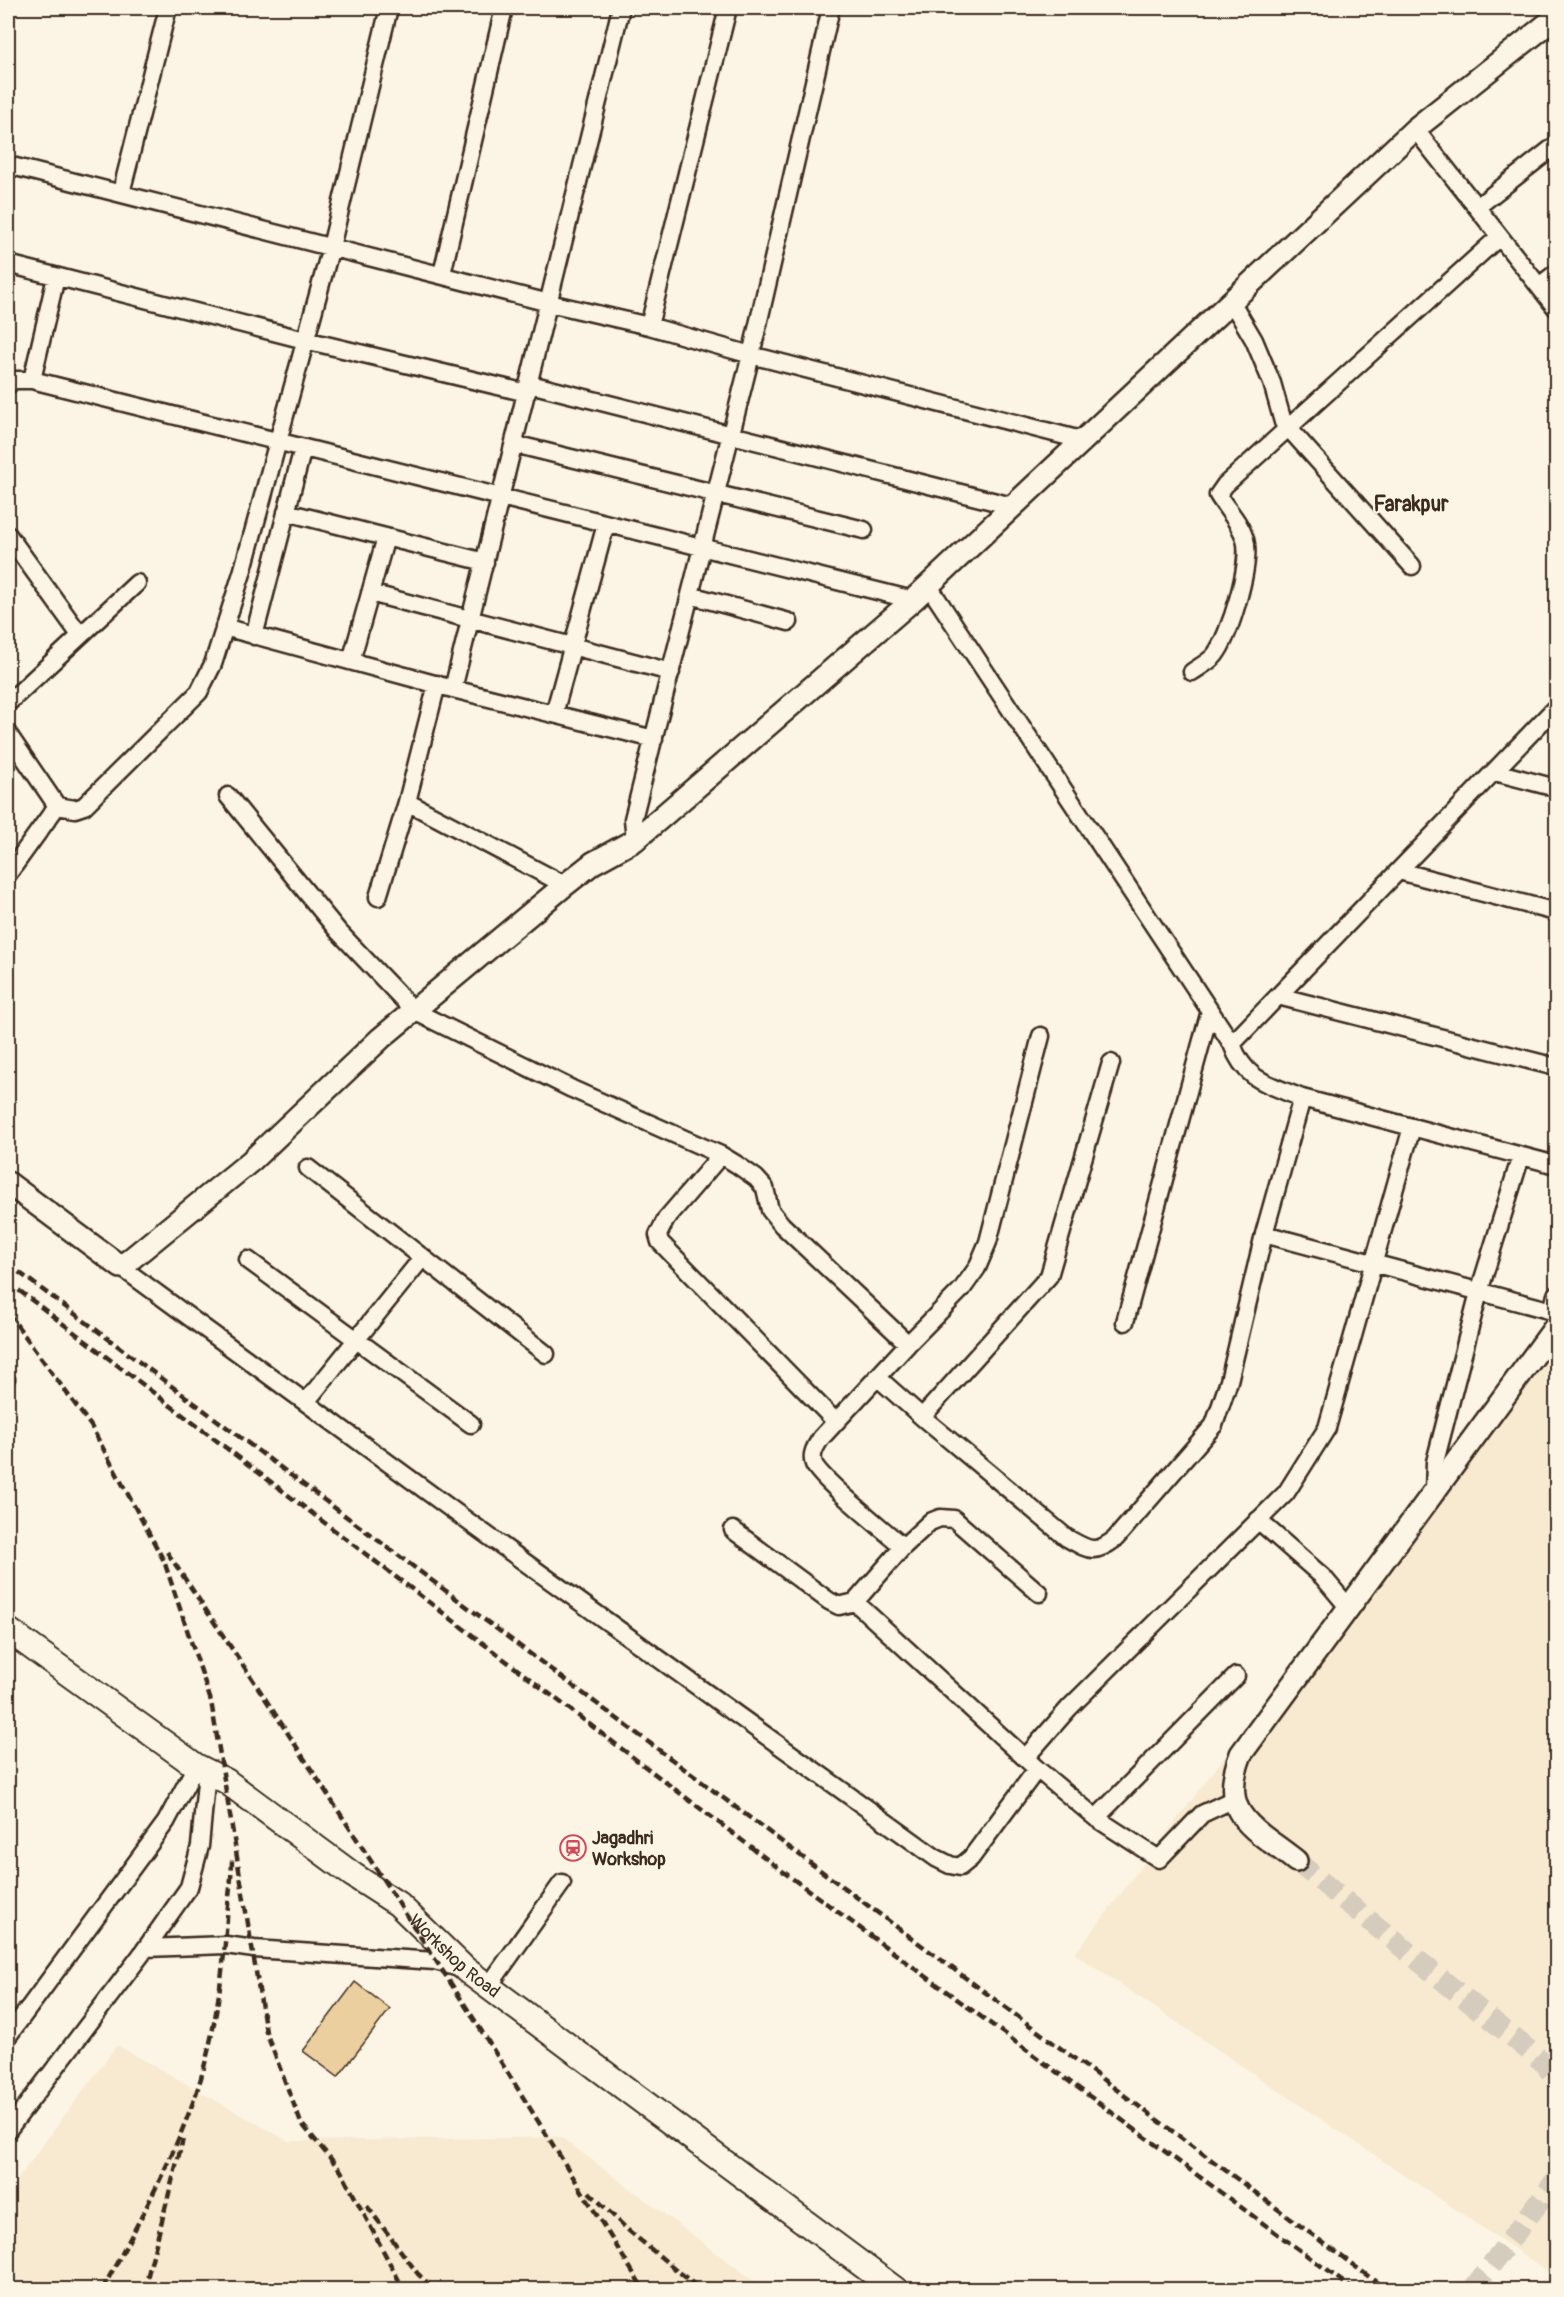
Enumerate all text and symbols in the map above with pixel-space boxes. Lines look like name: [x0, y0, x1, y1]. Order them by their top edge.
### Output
district label: Farakpur: [1373, 491, 1449, 518]
place label: Jagadhri Workshop: [592, 1827, 666, 1871]
station icon: Jagadhri Workshop: [558, 1833, 588, 1863]
street label: Workshop Road: [404, 1909, 505, 2003]

